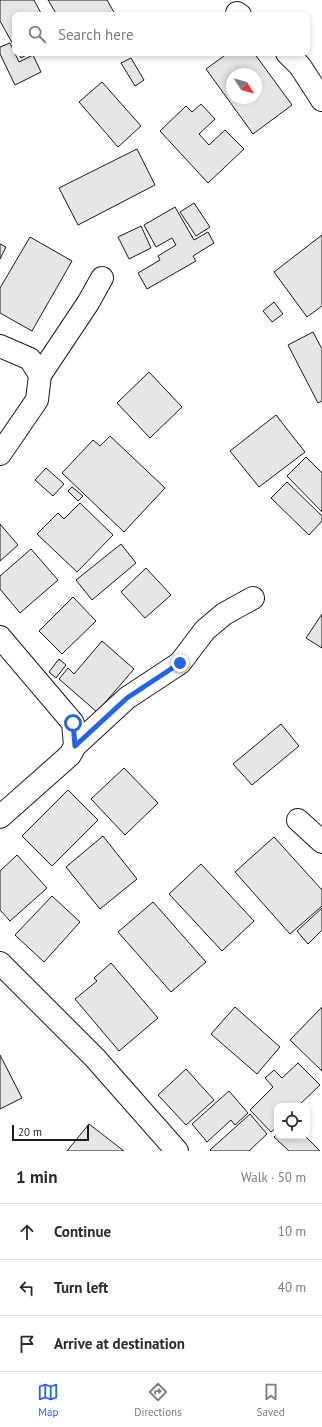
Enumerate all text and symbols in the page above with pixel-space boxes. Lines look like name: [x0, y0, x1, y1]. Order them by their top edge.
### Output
search box: [12, 12, 310, 56]
icon: search: [26, 23, 48, 45]
text: Search here: [58, 25, 134, 44]
north arrow: [226, 68, 262, 104]
route end: [171, 654, 189, 672]
route start: [64, 714, 82, 732]
map controls: [274, 1103, 310, 1139]
button: locate: [274, 1103, 310, 1139]
scale bar: [12, 1123, 89, 1142]
text: 20 m: [18, 1125, 42, 1139]
text: 1 min: [16, 1166, 57, 1188]
text: Walk · 50 m: [241, 1169, 306, 1186]
icon: ahead: [16, 1221, 38, 1243]
text: Continue: [54, 1222, 111, 1241]
text: 10 m: [278, 1223, 306, 1240]
icon: left: [16, 1277, 38, 1299]
text: Turn left: [54, 1278, 108, 1297]
text: 40 m: [278, 1279, 306, 1296]
icon: arrive: [16, 1333, 38, 1355]
text: Arrive at destination: [54, 1334, 185, 1353]
tab: Map: [37, 1381, 59, 1419]
tab: Directions: [134, 1381, 182, 1419]
tab: Saved: [257, 1381, 285, 1419]

